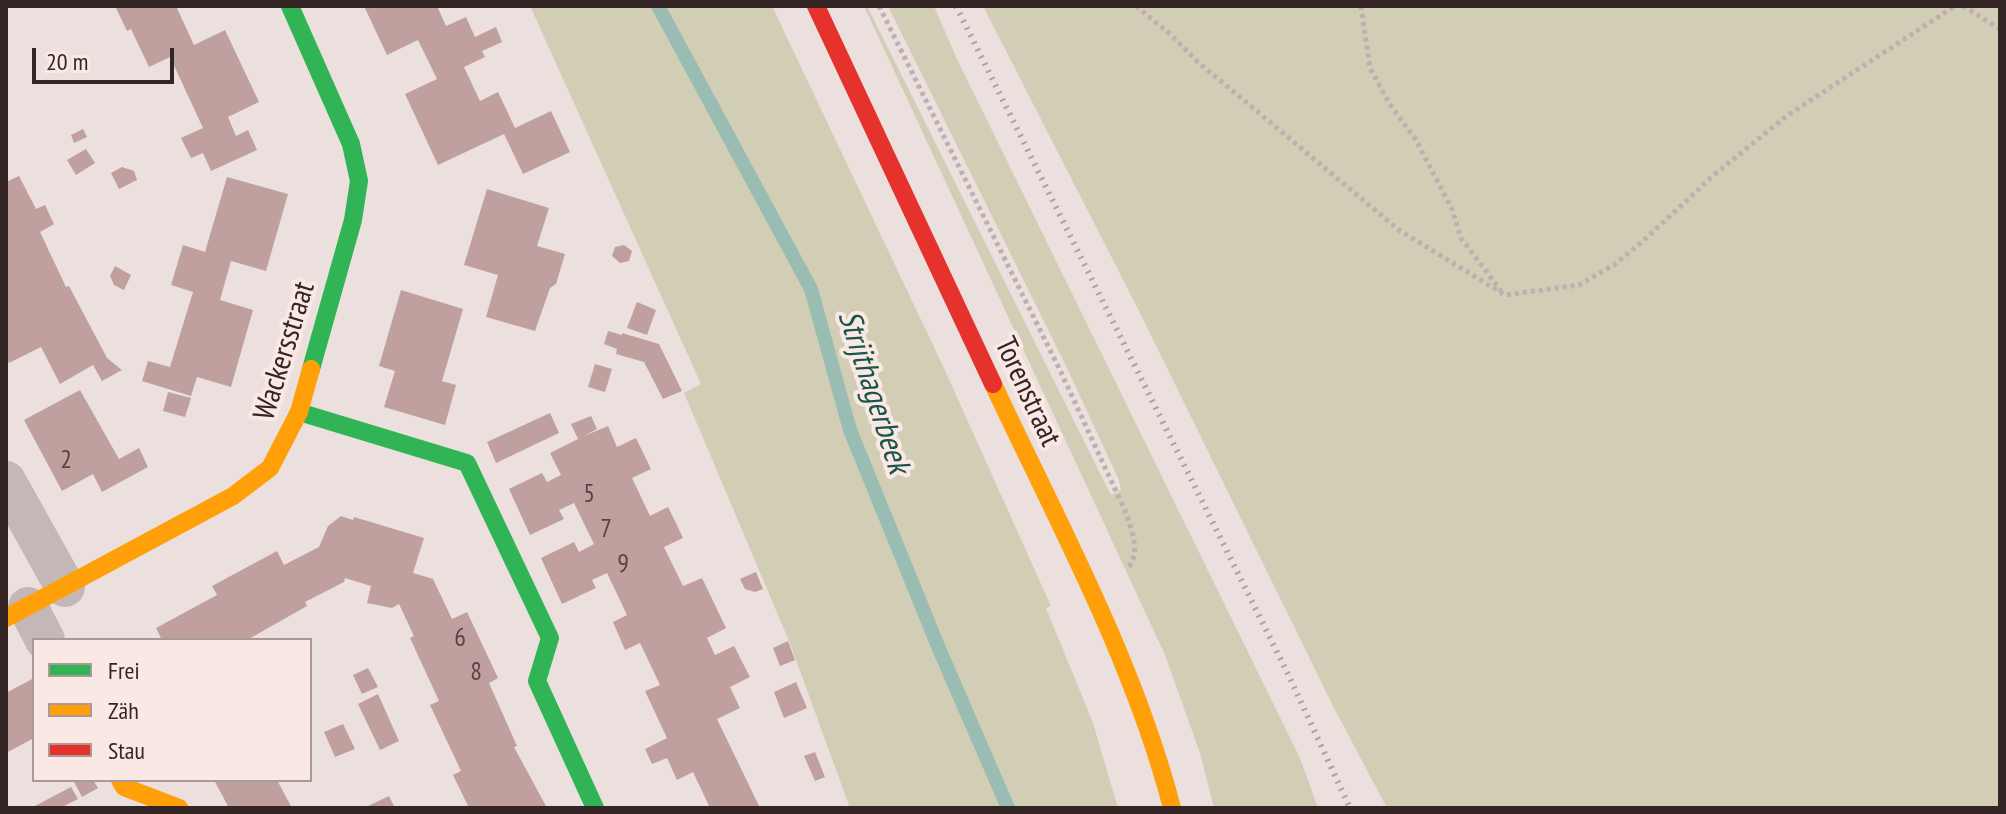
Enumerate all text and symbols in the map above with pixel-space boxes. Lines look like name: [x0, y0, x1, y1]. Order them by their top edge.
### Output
scale bar: [36, 32, 178, 82]
text: 20 m: [46, 46, 88, 77]
street label: Wackersstraat: [247, 277, 323, 425]
water label: Strijthagerbeek: [829, 306, 917, 478]
street label: Torenstraat: [986, 332, 1068, 452]
house number: 2: [60, 445, 72, 477]
house number: 5: [583, 479, 595, 511]
house number: 7: [600, 514, 612, 546]
house number: 9: [617, 549, 629, 581]
house number: 6: [454, 623, 466, 655]
legend: [32, 638, 312, 782]
text: Frei: [108, 655, 140, 686]
house number: 8: [470, 657, 482, 689]
text: Zäh: [108, 695, 139, 726]
text: Stau: [108, 735, 145, 766]

